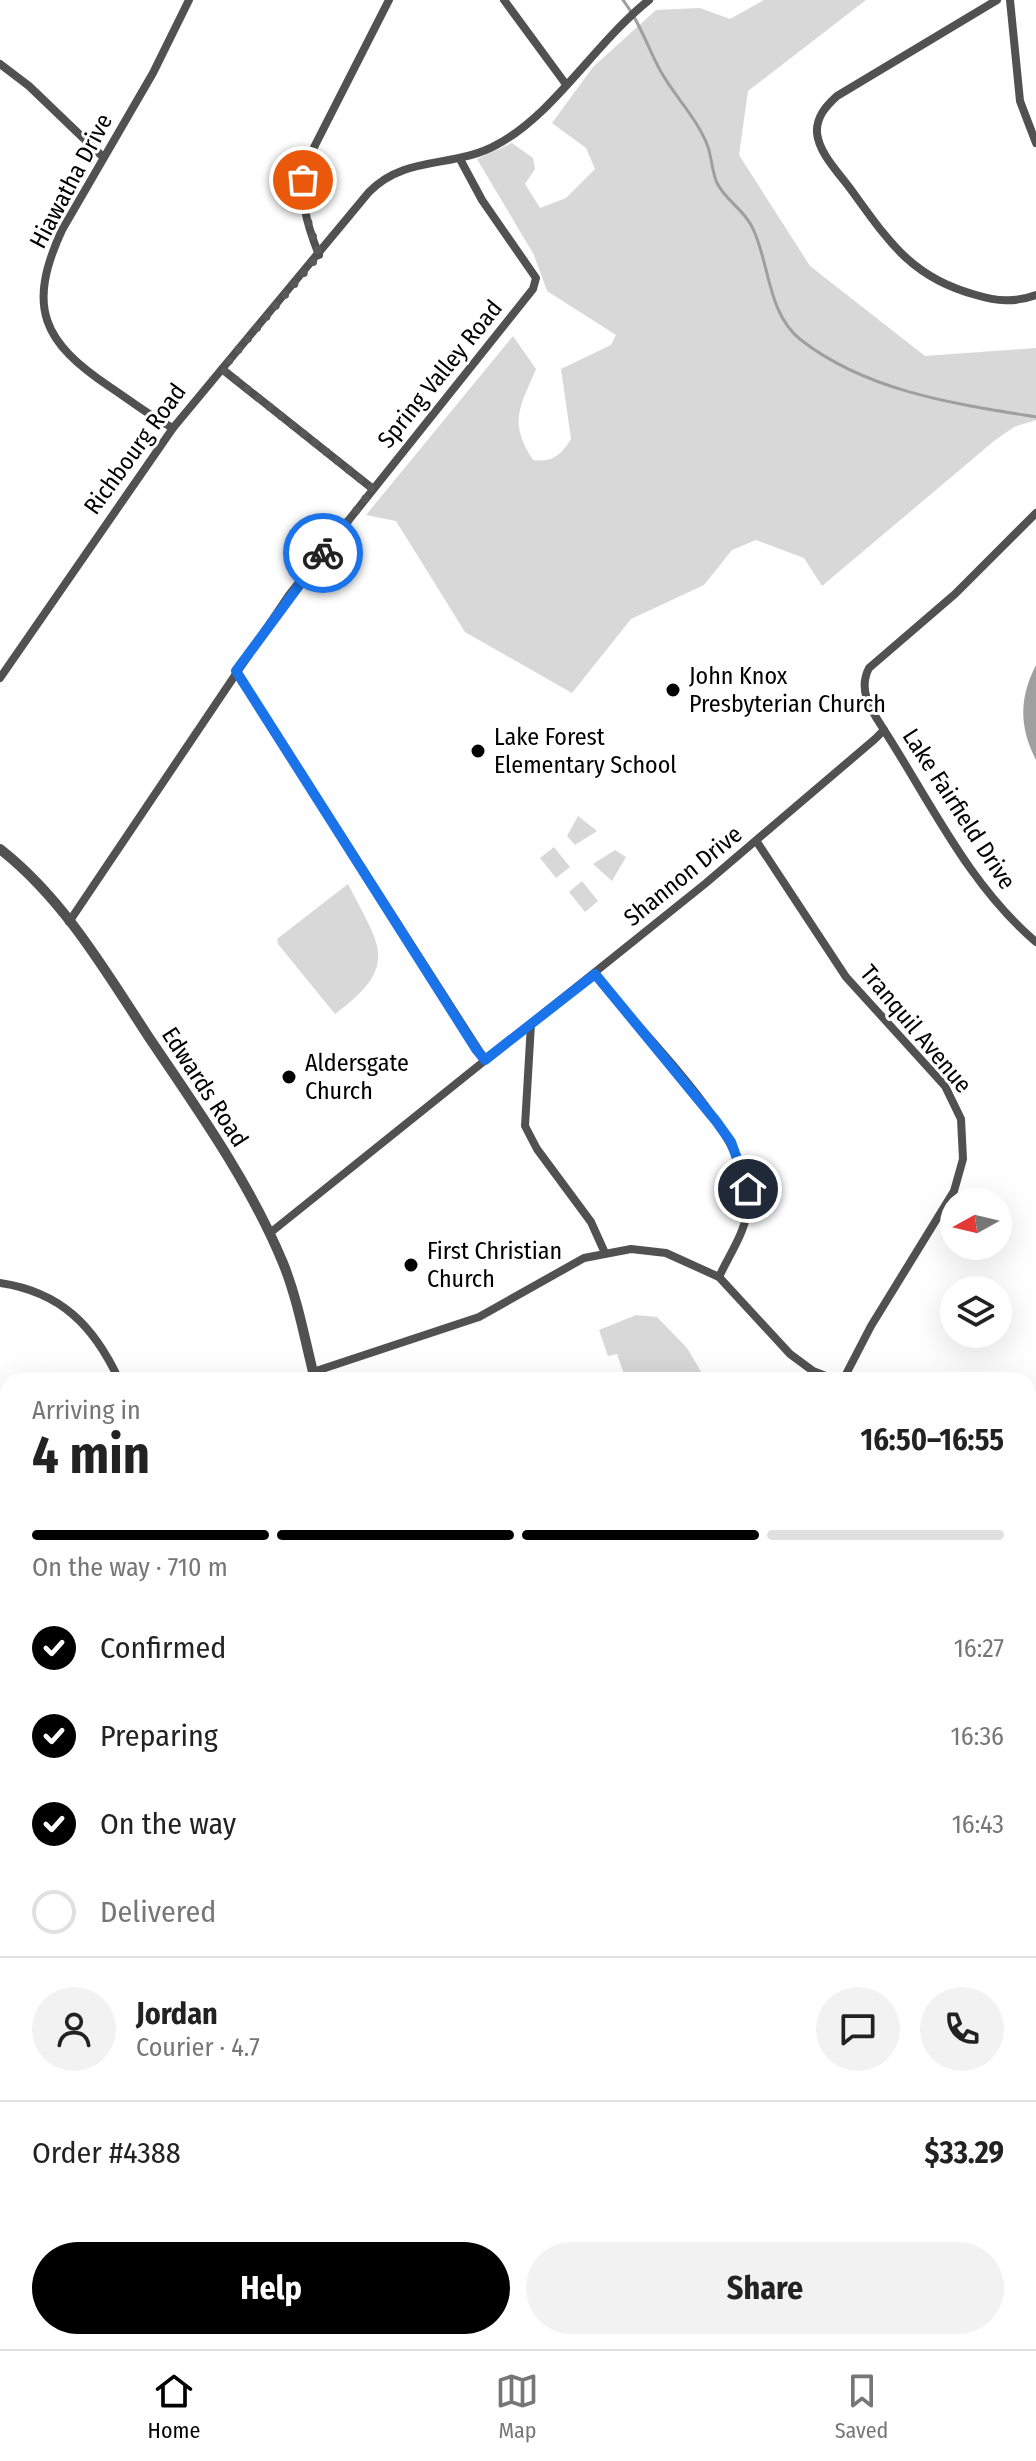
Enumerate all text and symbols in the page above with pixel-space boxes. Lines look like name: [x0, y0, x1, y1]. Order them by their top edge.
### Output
street label: Hiawatha Drive: [24, 109, 118, 253]
pin: [269, 146, 337, 214]
icon: bag: [281, 158, 325, 202]
street label: Spring Valley Road: [372, 295, 508, 453]
street label: Richbourg Road: [78, 378, 192, 520]
courier: [283, 513, 363, 593]
icon: bike: [301, 531, 345, 575]
place label: John Knox Presbyterian Church: [689, 662, 886, 718]
marker: John Knox Presbyterian Church: [664, 681, 682, 699]
place label: Lake Forest Elementary School: [494, 723, 677, 779]
street label: Lake Fairfield Drive: [897, 723, 1021, 895]
marker: Lake Forest Elementary School: [469, 742, 487, 760]
street label: Shannon Drive: [618, 820, 748, 932]
street label: Tranquil Avenue: [854, 959, 978, 1099]
street label: Edwards Road: [156, 1022, 254, 1152]
place label: Aldersgate Church: [305, 1049, 409, 1105]
marker: Aldersgate Church: [280, 1068, 298, 1086]
pin: [714, 1155, 782, 1223]
icon: home: [726, 1167, 770, 1211]
north arrow: [940, 1188, 1012, 1260]
map controls: [940, 1188, 1012, 1348]
place label: First Christian Church: [427, 1237, 562, 1293]
marker: First Christian Church: [402, 1256, 420, 1274]
button: layers: [940, 1276, 1012, 1348]
text: Arriving in: [32, 1395, 141, 1426]
text: 16:50–16:55: [860, 1422, 1004, 1458]
text: 4 min: [32, 1424, 150, 1487]
text: On the way · 710 m: [32, 1552, 228, 1583]
icon: check: [32, 1626, 76, 1670]
text: Confirmed: [100, 1630, 226, 1666]
text: 16:27: [954, 1633, 1004, 1664]
icon: check: [32, 1714, 76, 1758]
text: Preparing: [100, 1718, 218, 1754]
text: 16:36: [951, 1721, 1004, 1752]
icon: check: [32, 1802, 76, 1846]
text: On the way: [100, 1806, 236, 1842]
text: 16:43: [952, 1809, 1004, 1840]
text: Delivered: [100, 1894, 216, 1930]
button: person: [32, 1987, 116, 2071]
button: chat: [816, 1987, 900, 2071]
button: phone: [920, 1987, 1004, 2071]
text: Jordan: [136, 1996, 218, 2032]
text: Courier · 4.7: [136, 2032, 260, 2063]
text: Order #4388: [32, 2135, 181, 2171]
text: $33.29: [925, 2135, 1004, 2171]
button: Help: [32, 2242, 510, 2334]
button: Share: [526, 2242, 1004, 2334]
tab: Home: [148, 2369, 200, 2444]
tab: Map: [495, 2369, 539, 2444]
tab: Saved: [835, 2369, 888, 2444]

